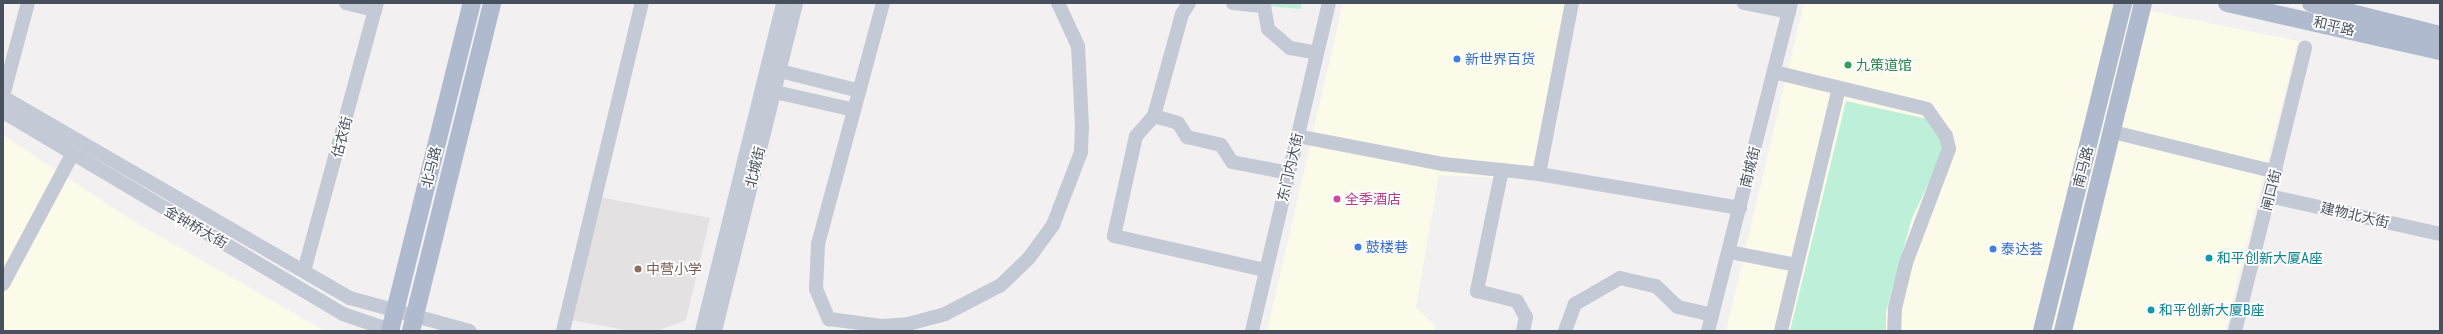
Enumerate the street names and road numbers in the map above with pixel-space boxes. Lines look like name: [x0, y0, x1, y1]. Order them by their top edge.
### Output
street label: 和平路: [2312, 13, 2356, 39]
street label: 估衣街: [328, 115, 356, 159]
street label: 东门内大街: [1274, 131, 1306, 203]
street label: 北马路: [418, 145, 444, 189]
street label: 北城街: [742, 145, 768, 189]
street label: 南城街: [1737, 145, 1763, 189]
street label: 南马路: [2070, 145, 2096, 189]
street label: 闸口街: [2258, 168, 2284, 212]
street label: 建物北大街: [2319, 199, 2391, 231]
street label: 金钟桥大街: [161, 202, 231, 252]

